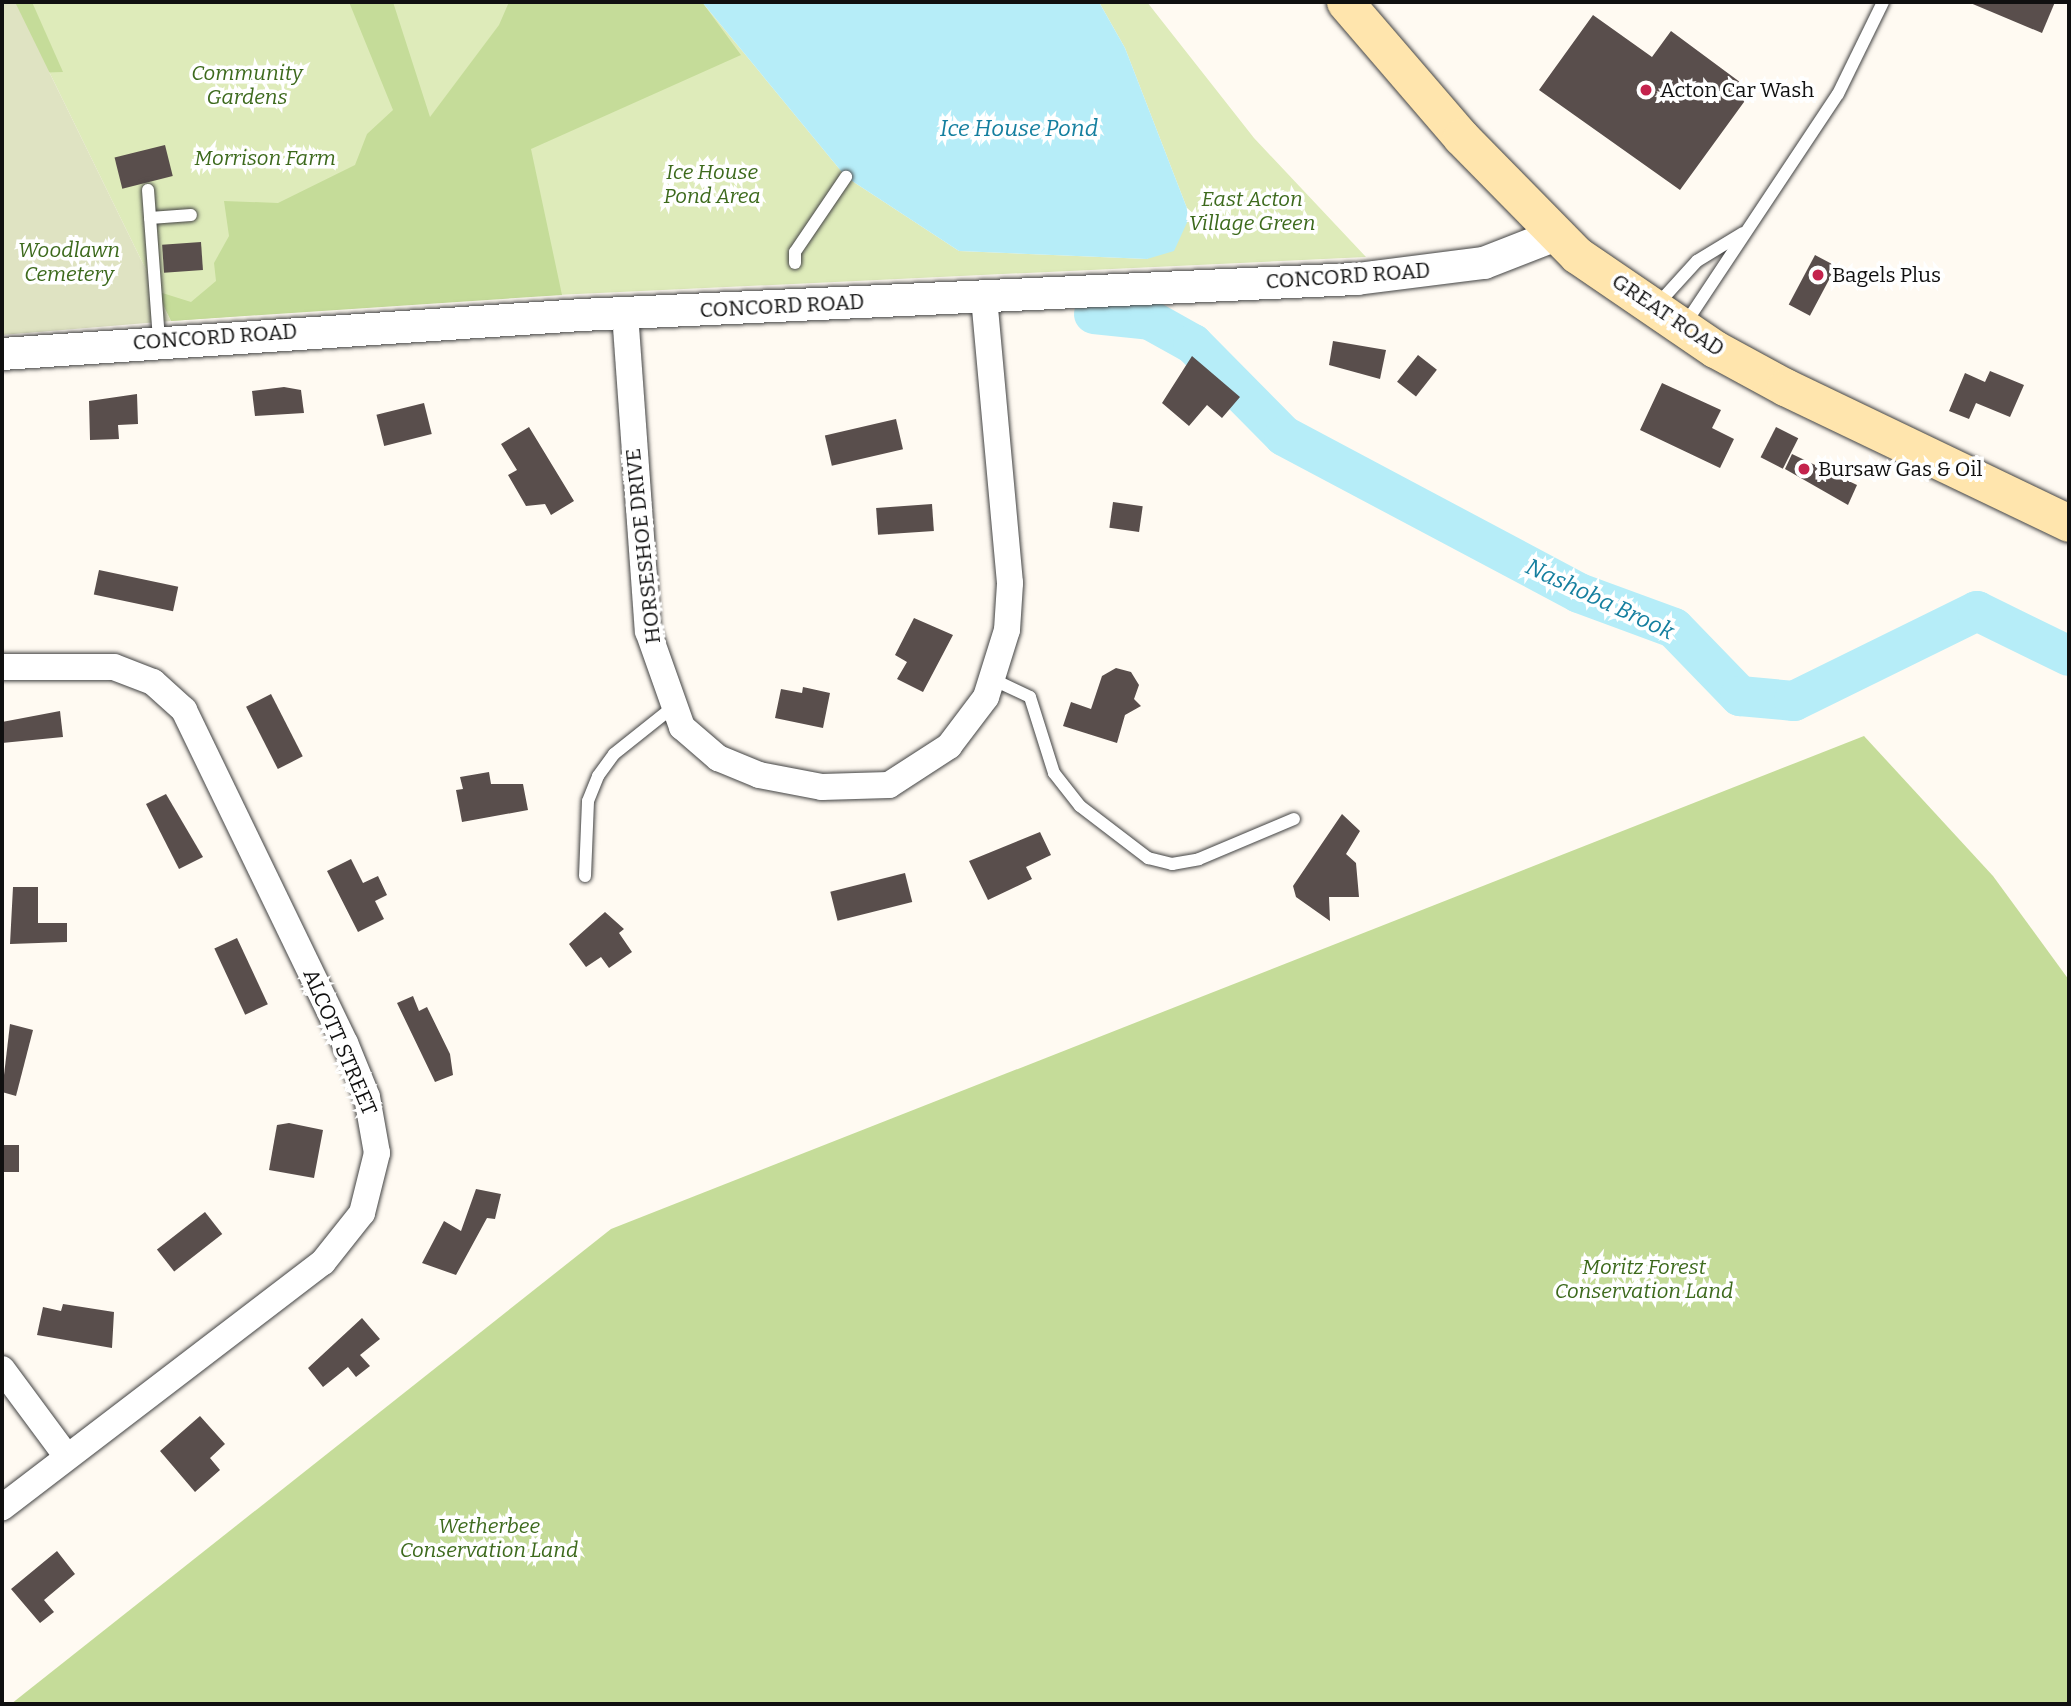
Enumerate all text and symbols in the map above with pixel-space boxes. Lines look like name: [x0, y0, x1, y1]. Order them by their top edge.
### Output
park label: Community Gardens: [191, 60, 303, 110]
place label: Acton Car Wash: [1660, 77, 1814, 103]
marker: Acton Car Wash: [1638, 82, 1654, 98]
water label: Ice House Pond: [940, 114, 1098, 142]
park label: Morrison Farm: [194, 145, 336, 171]
park label: Ice House Pond Area: [663, 159, 761, 209]
park label: East Acton Village Green: [1189, 186, 1315, 236]
park label: Woodlawn Cemetery: [18, 237, 120, 287]
street label: CONCORD ROAD: [1265, 258, 1431, 294]
place label: Bagels Plus: [1832, 262, 1941, 288]
marker: Bagels Plus: [1810, 267, 1826, 283]
street label: GREAT ROAD: [1607, 268, 1729, 362]
street label: CONCORD ROAD: [699, 289, 865, 323]
street label: CONCORD ROAD: [132, 319, 298, 355]
street label: HORSESHOE DRIVE: [620, 447, 666, 645]
place label: Bursaw Gas & Oil: [1818, 456, 1982, 482]
marker: Bursaw Gas & Oil: [1796, 461, 1812, 477]
water label: Nashoba Brook: [1521, 553, 1679, 645]
street label: ALCOTT STREET: [298, 965, 382, 1119]
park label: Moritz Forest Conservation Land: [1555, 1254, 1733, 1304]
park label: Wetherbee Conservation Land: [400, 1513, 578, 1563]

